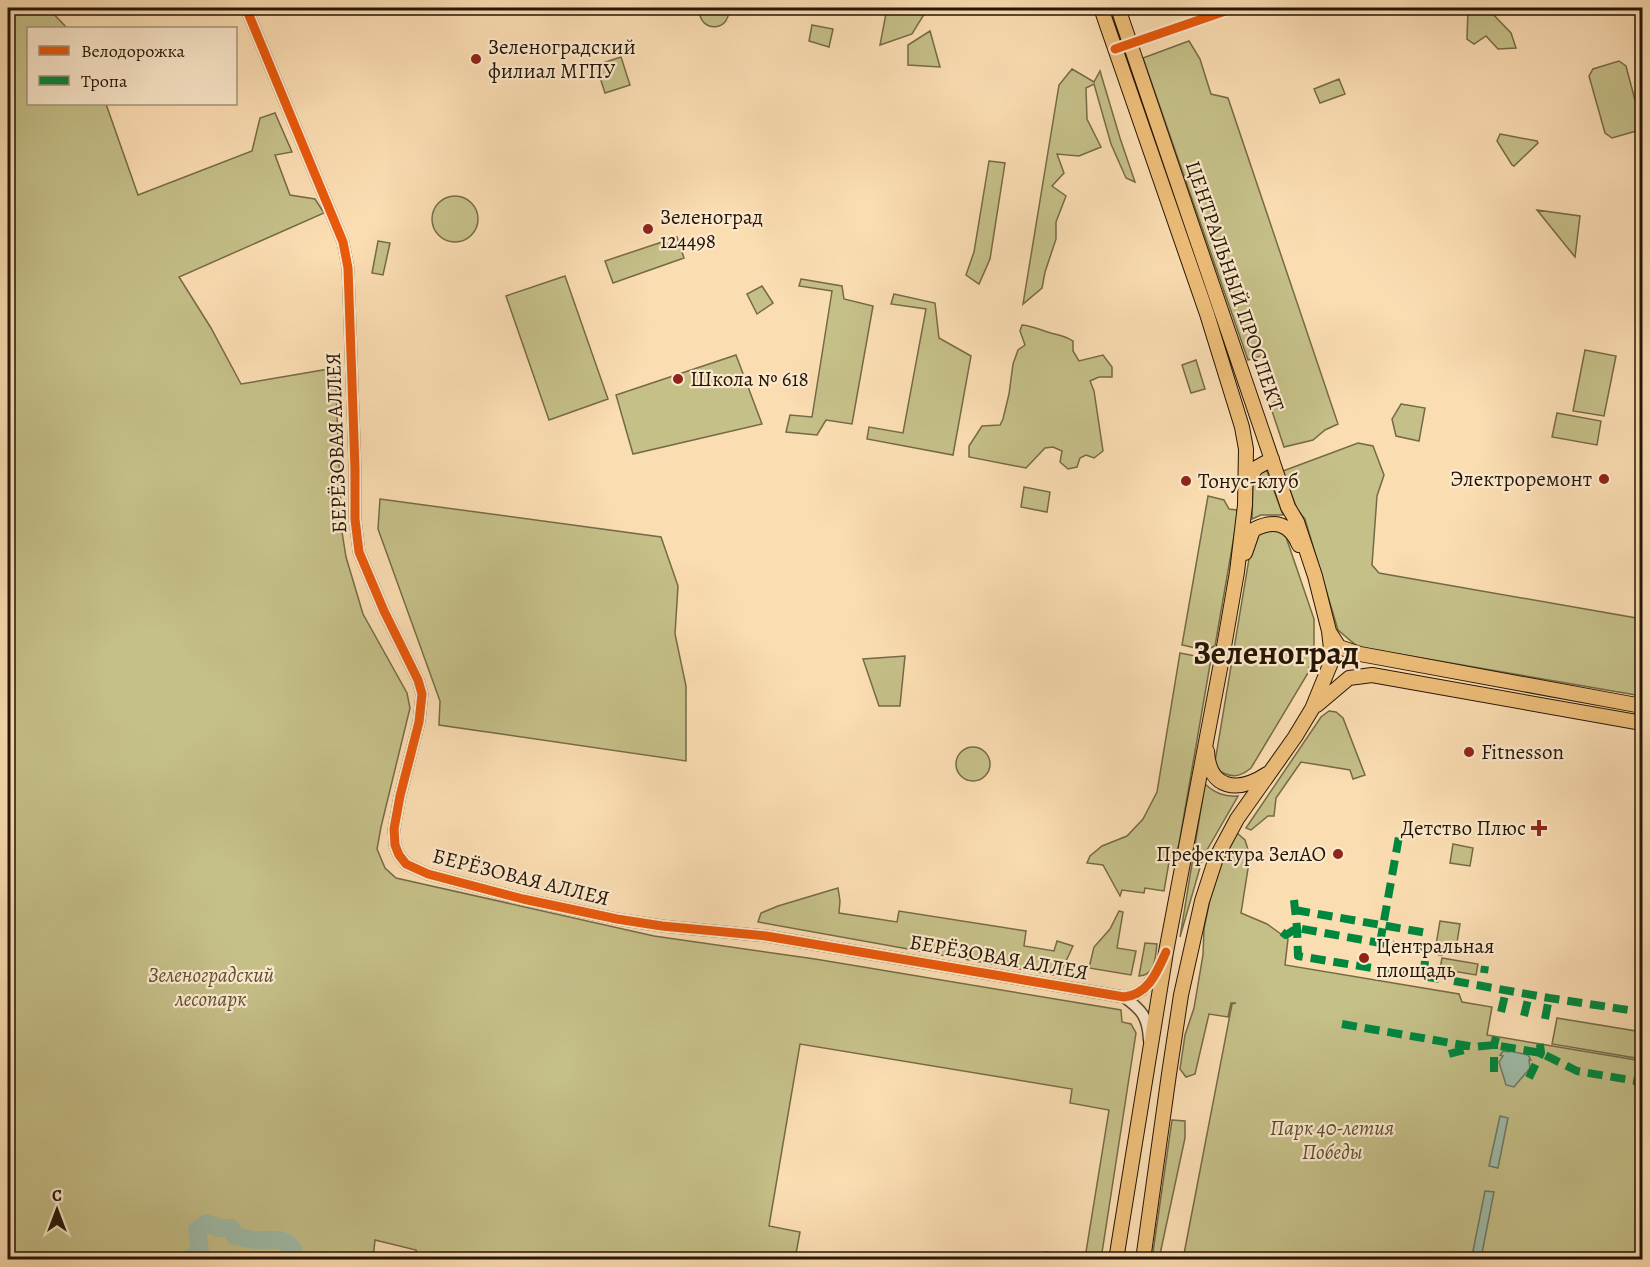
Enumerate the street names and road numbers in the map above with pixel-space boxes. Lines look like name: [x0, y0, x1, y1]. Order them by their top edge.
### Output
street label: ЦЕНТРАЛЬНЫЙ ПРОСПЕКТ: [1179, 157, 1291, 415]
street label: БЕРЁЗОВАЯ АЛЛЕЯ: [319, 352, 353, 534]
street label: БЕРЁЗОВАЯ АЛЛЕЯ: [430, 841, 612, 913]
street label: БЕРЁЗОВАЯ АЛЛЕЯ: [907, 927, 1091, 987]

